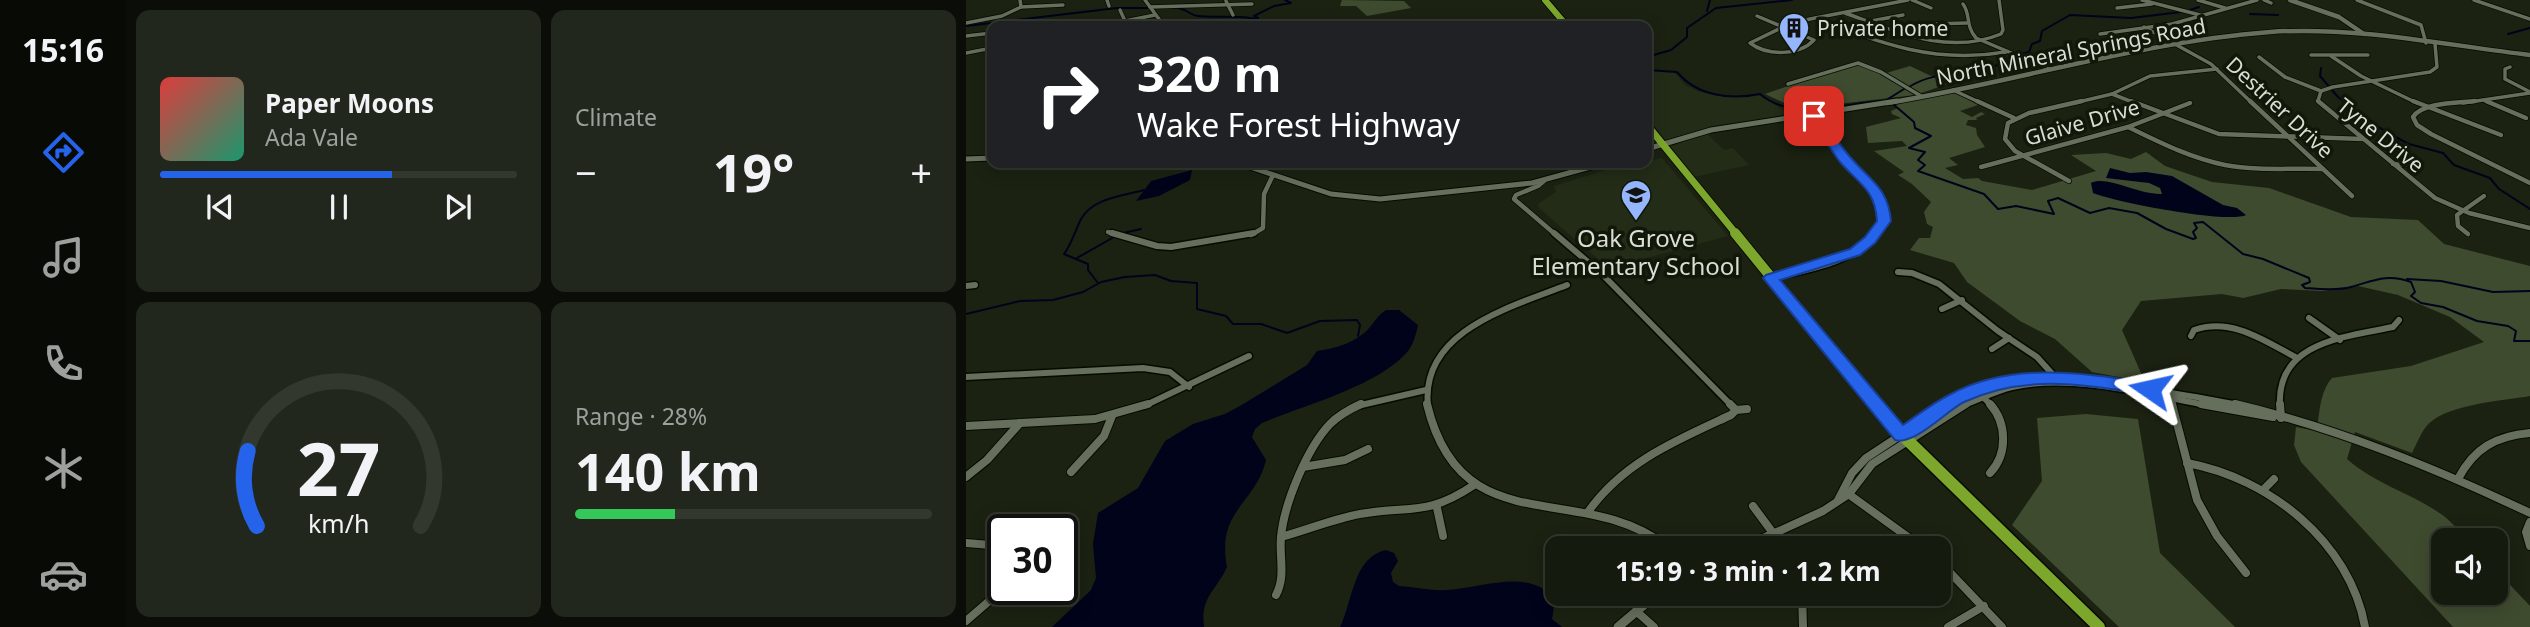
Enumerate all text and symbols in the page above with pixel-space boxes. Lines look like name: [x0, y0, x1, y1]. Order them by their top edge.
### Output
building icon: Private home: [1777, 11, 1811, 55]
street label: North Mineral Springs Road: [1934, 11, 2208, 91]
place label: Private home: [1817, 14, 1948, 42]
text: 15:16: [22, 28, 104, 71]
text: 320 m: [1137, 40, 1282, 106]
icon: right: [1022, 49, 1113, 140]
street label: Destrier Drive: [2220, 50, 2340, 164]
text: Paper Moons: [265, 85, 434, 121]
pin: [1784, 86, 1844, 146]
street label: Tyne Drive: [2332, 91, 2430, 179]
street label: Glaive Drive: [2022, 92, 2142, 152]
icon: arrive: [1795, 97, 1833, 135]
text: Climate: [575, 101, 657, 133]
text: Wake Forest Highway: [1137, 103, 1460, 146]
text: Ada Vale: [265, 121, 358, 153]
icon: directions: [39, 128, 88, 177]
text: 19°: [713, 136, 794, 207]
text: −: [575, 146, 597, 198]
text: +: [910, 146, 932, 198]
school or university icon: Oak Grove Elementary School: [1619, 178, 1653, 222]
icon: previous: [201, 188, 239, 226]
icon: pause: [320, 188, 358, 226]
icon: next: [439, 188, 477, 226]
place label: Oak Grove Elementary School: [1531, 221, 1741, 282]
icon: music: [39, 233, 88, 282]
icon: phone: [39, 339, 88, 388]
position arrow: [2113, 352, 2187, 426]
text: Range · 28%: [575, 400, 707, 432]
text: 27: [297, 418, 380, 517]
text: 140 km: [575, 435, 761, 506]
icon: climate: [39, 444, 88, 493]
text: km/h: [308, 505, 369, 539]
speed limit sign: 30: [987, 514, 1078, 605]
map controls: [2431, 528, 2508, 605]
button: sound: [2431, 528, 2508, 605]
icon: car: [39, 550, 88, 599]
text: 15:19 · 3 min · 1.2 km: [1615, 553, 1881, 589]

